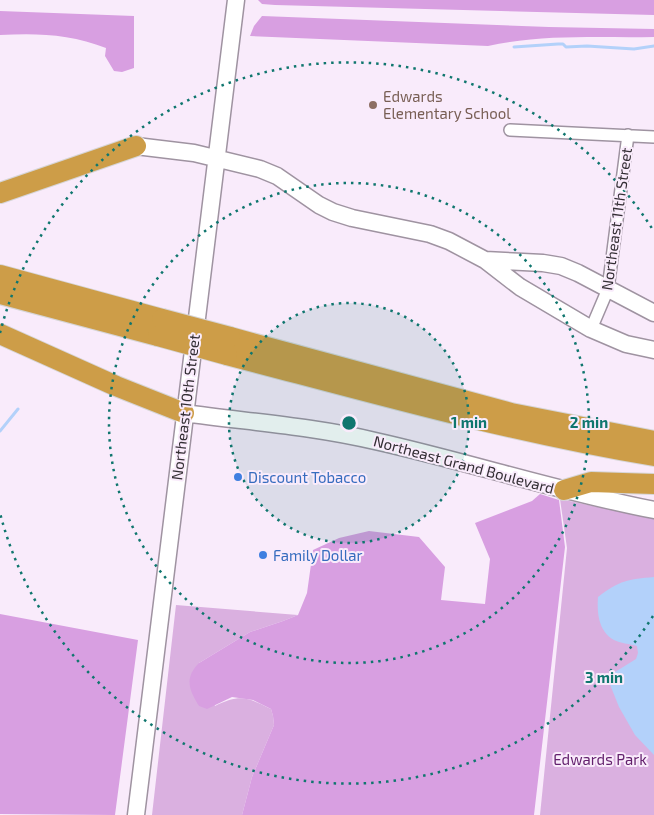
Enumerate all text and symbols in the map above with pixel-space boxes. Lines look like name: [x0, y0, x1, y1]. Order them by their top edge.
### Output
place label: Edwards Elementary School: [383, 87, 511, 122]
marker: Edwards Elementary School: [367, 99, 379, 111]
street label: Northeast 11th Street: [597, 146, 635, 292]
street label: Northeast 10th Street: [167, 333, 203, 481]
text: 1 min: [451, 413, 487, 431]
text: 2 min: [570, 413, 608, 431]
centre of rings: [340, 414, 358, 432]
street label: Northeast Grand Boulevard: [372, 431, 556, 497]
place label: Discount Tobacco: [248, 468, 366, 486]
marker: Discount Tobacco: [232, 471, 244, 483]
place label: Family Dollar: [273, 546, 363, 564]
marker: Family Dollar: [257, 549, 269, 561]
text: 3 min: [585, 668, 623, 686]
park label: Edwards Park: [553, 750, 647, 768]

